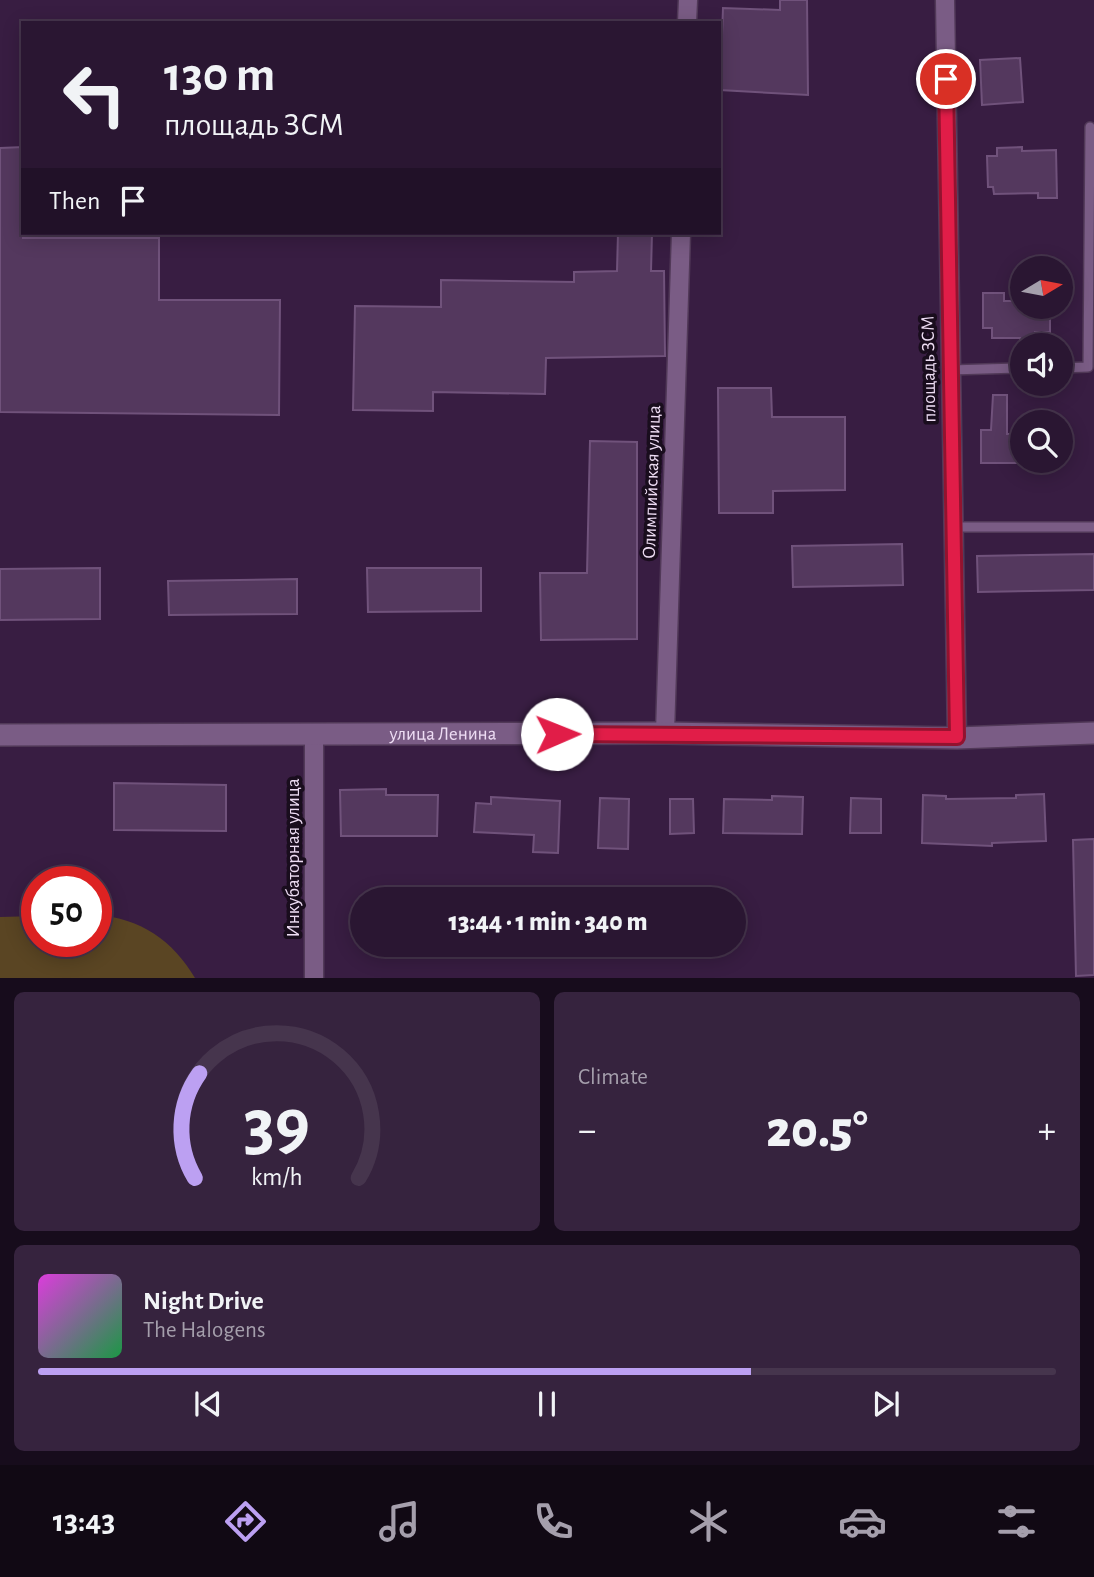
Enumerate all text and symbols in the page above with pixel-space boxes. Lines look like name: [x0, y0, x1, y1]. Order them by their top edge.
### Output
icon: left: [49, 49, 140, 140]
pin: [916, 49, 976, 109]
text: 130 m: [164, 51, 275, 100]
icon: arrive: [927, 60, 965, 98]
text: площадь ЗСМ: [164, 109, 344, 141]
icon: arrive: [114, 182, 152, 220]
text: Then: [49, 188, 100, 214]
north arrow: [1010, 256, 1073, 318]
map controls: [1010, 256, 1073, 473]
street label: площадь ЗСМ: [919, 315, 939, 423]
button: sound: [1010, 333, 1073, 396]
street label: Олимпийская улица: [640, 404, 664, 559]
button: search: [1010, 410, 1073, 473]
position arrow: [520, 697, 594, 771]
street label: улица Ленина: [389, 724, 497, 743]
street label: Инкубаторная улица: [284, 778, 303, 938]
speed limit sign: 50: [21, 866, 112, 957]
text: 13:44 · 1 min · 340 m: [448, 909, 648, 935]
text: Climate: [578, 1066, 648, 1089]
text: 39: [244, 1090, 310, 1163]
text: 20.5°: [766, 1104, 868, 1156]
text: −: [578, 1112, 596, 1150]
text: +: [1038, 1112, 1056, 1150]
text: km/h: [251, 1164, 303, 1189]
text: Night Drive: [143, 1288, 264, 1314]
text: The Halogens: [143, 1319, 265, 1342]
icon: previous: [189, 1385, 227, 1423]
icon: pause: [528, 1385, 566, 1423]
icon: next: [867, 1385, 905, 1423]
icon: directions: [221, 1497, 270, 1546]
icon: music: [375, 1497, 424, 1546]
icon: phone: [529, 1497, 578, 1546]
icon: climate: [684, 1497, 733, 1546]
icon: car: [838, 1497, 887, 1546]
icon: filters: [992, 1497, 1041, 1546]
text: 13:43: [53, 1505, 115, 1537]

